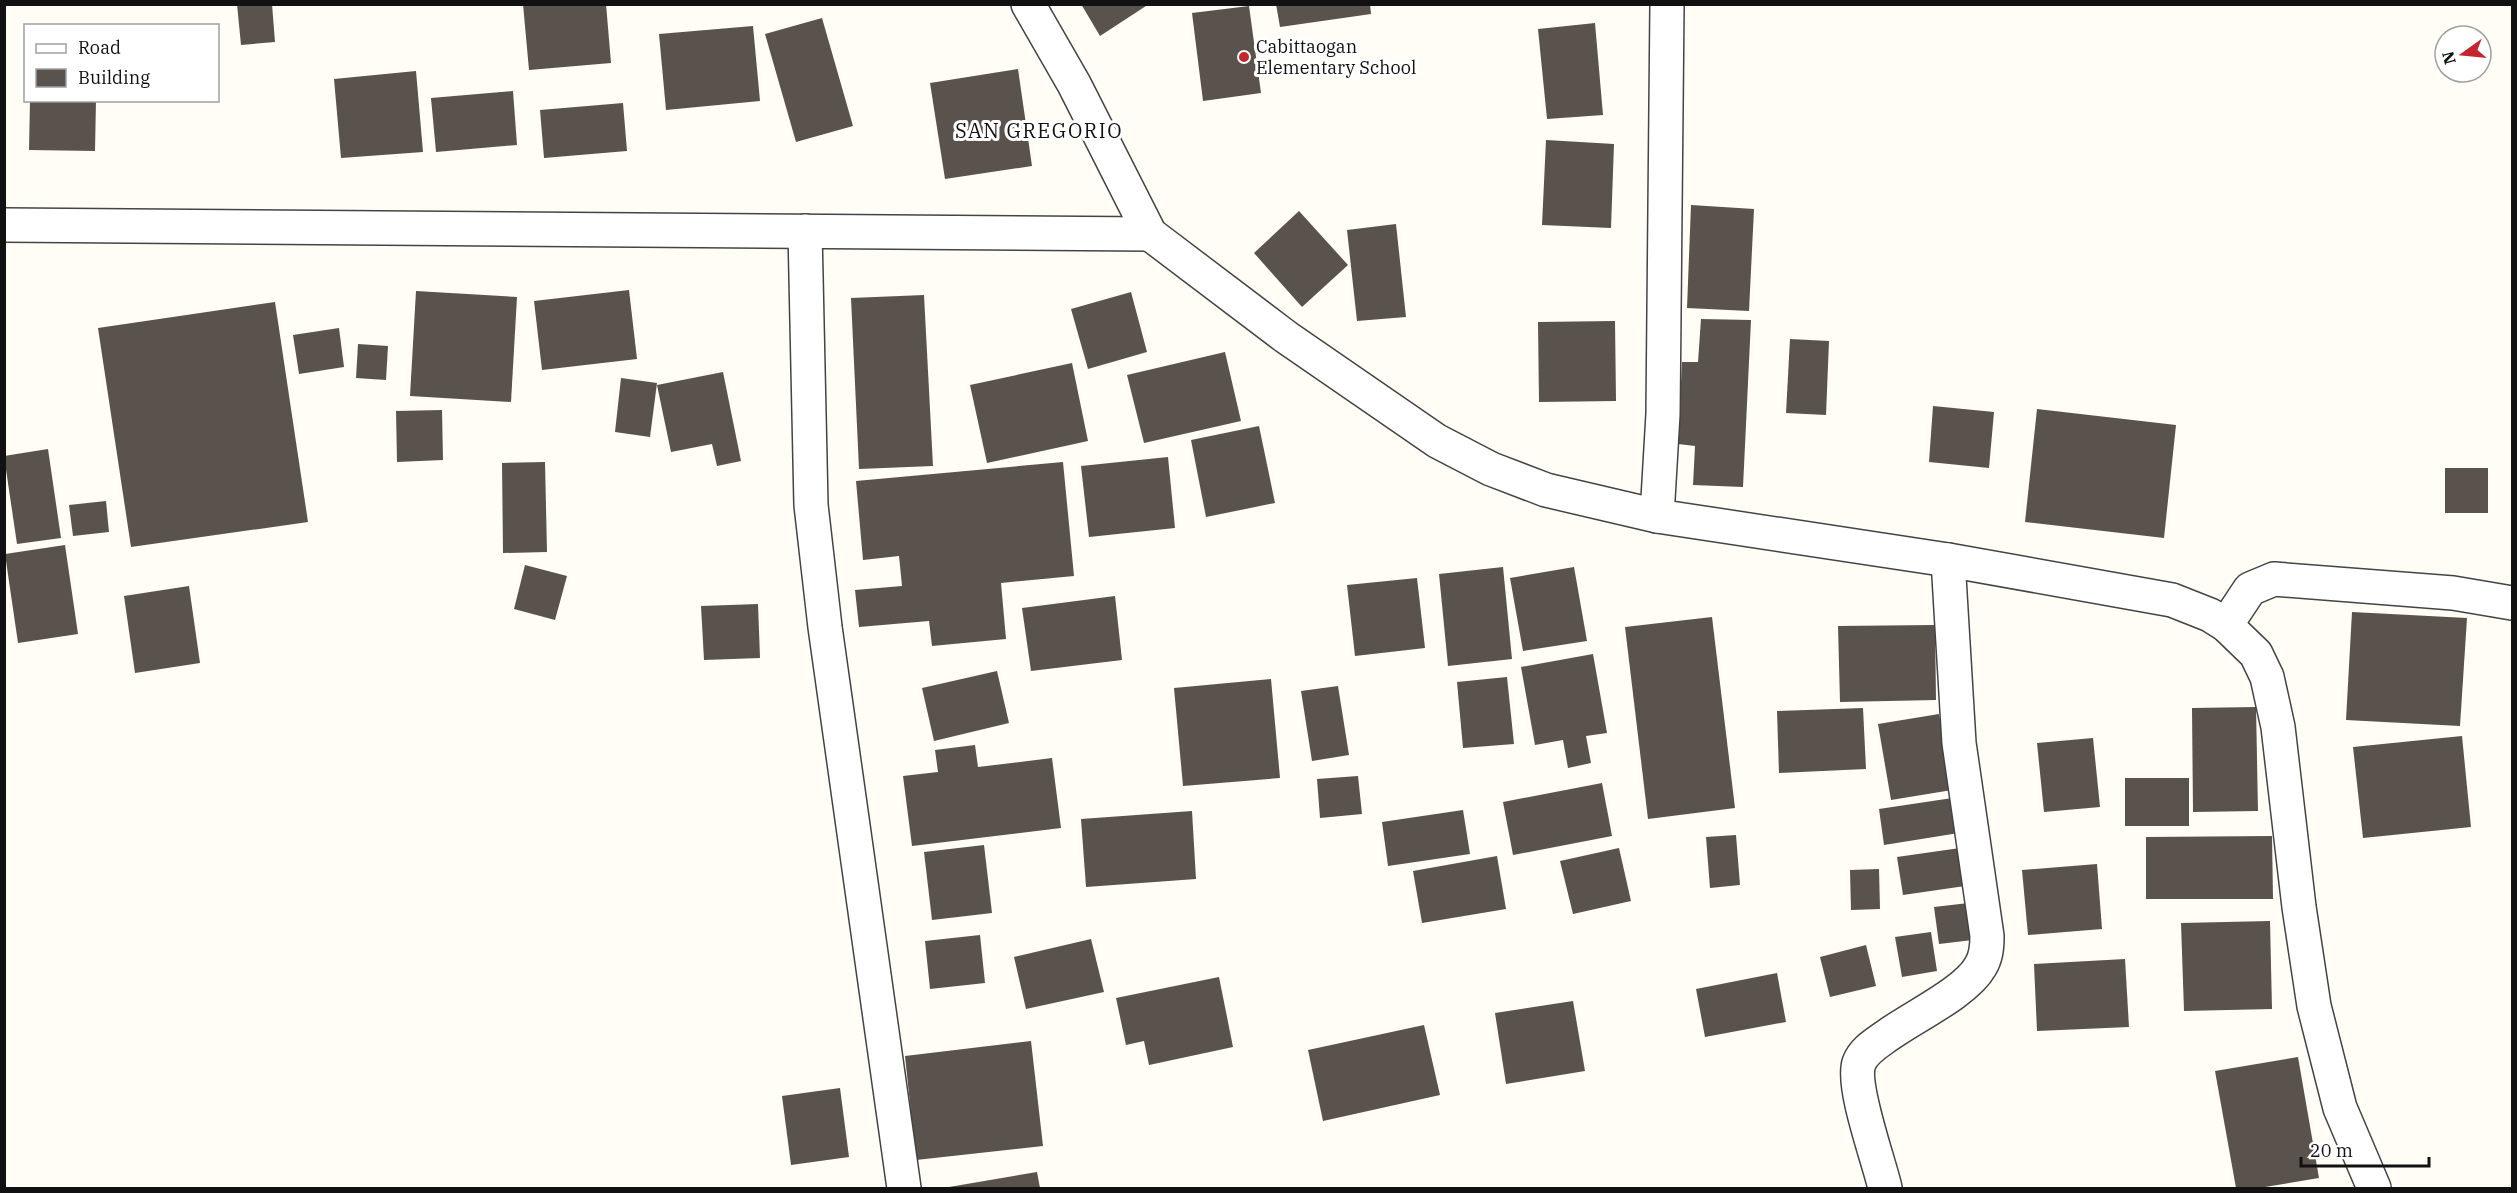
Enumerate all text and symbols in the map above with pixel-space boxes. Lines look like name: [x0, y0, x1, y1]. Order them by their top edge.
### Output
legend: [24, 24, 219, 102]
north arrow: [2433, 24, 2493, 84]
place label: Cabittaogan Elementary School: [1256, 35, 1416, 79]
text: Road: [78, 36, 121, 59]
text: N: [2437, 49, 2460, 67]
marker: Cabittaogan Elementary School: [1237, 50, 1251, 64]
text: Building: [78, 66, 150, 89]
district label: SAN GREGORIO: [955, 117, 1123, 144]
scale bar: [2301, 1130, 2428, 1168]
text: 20 m: [2310, 1139, 2353, 1162]

